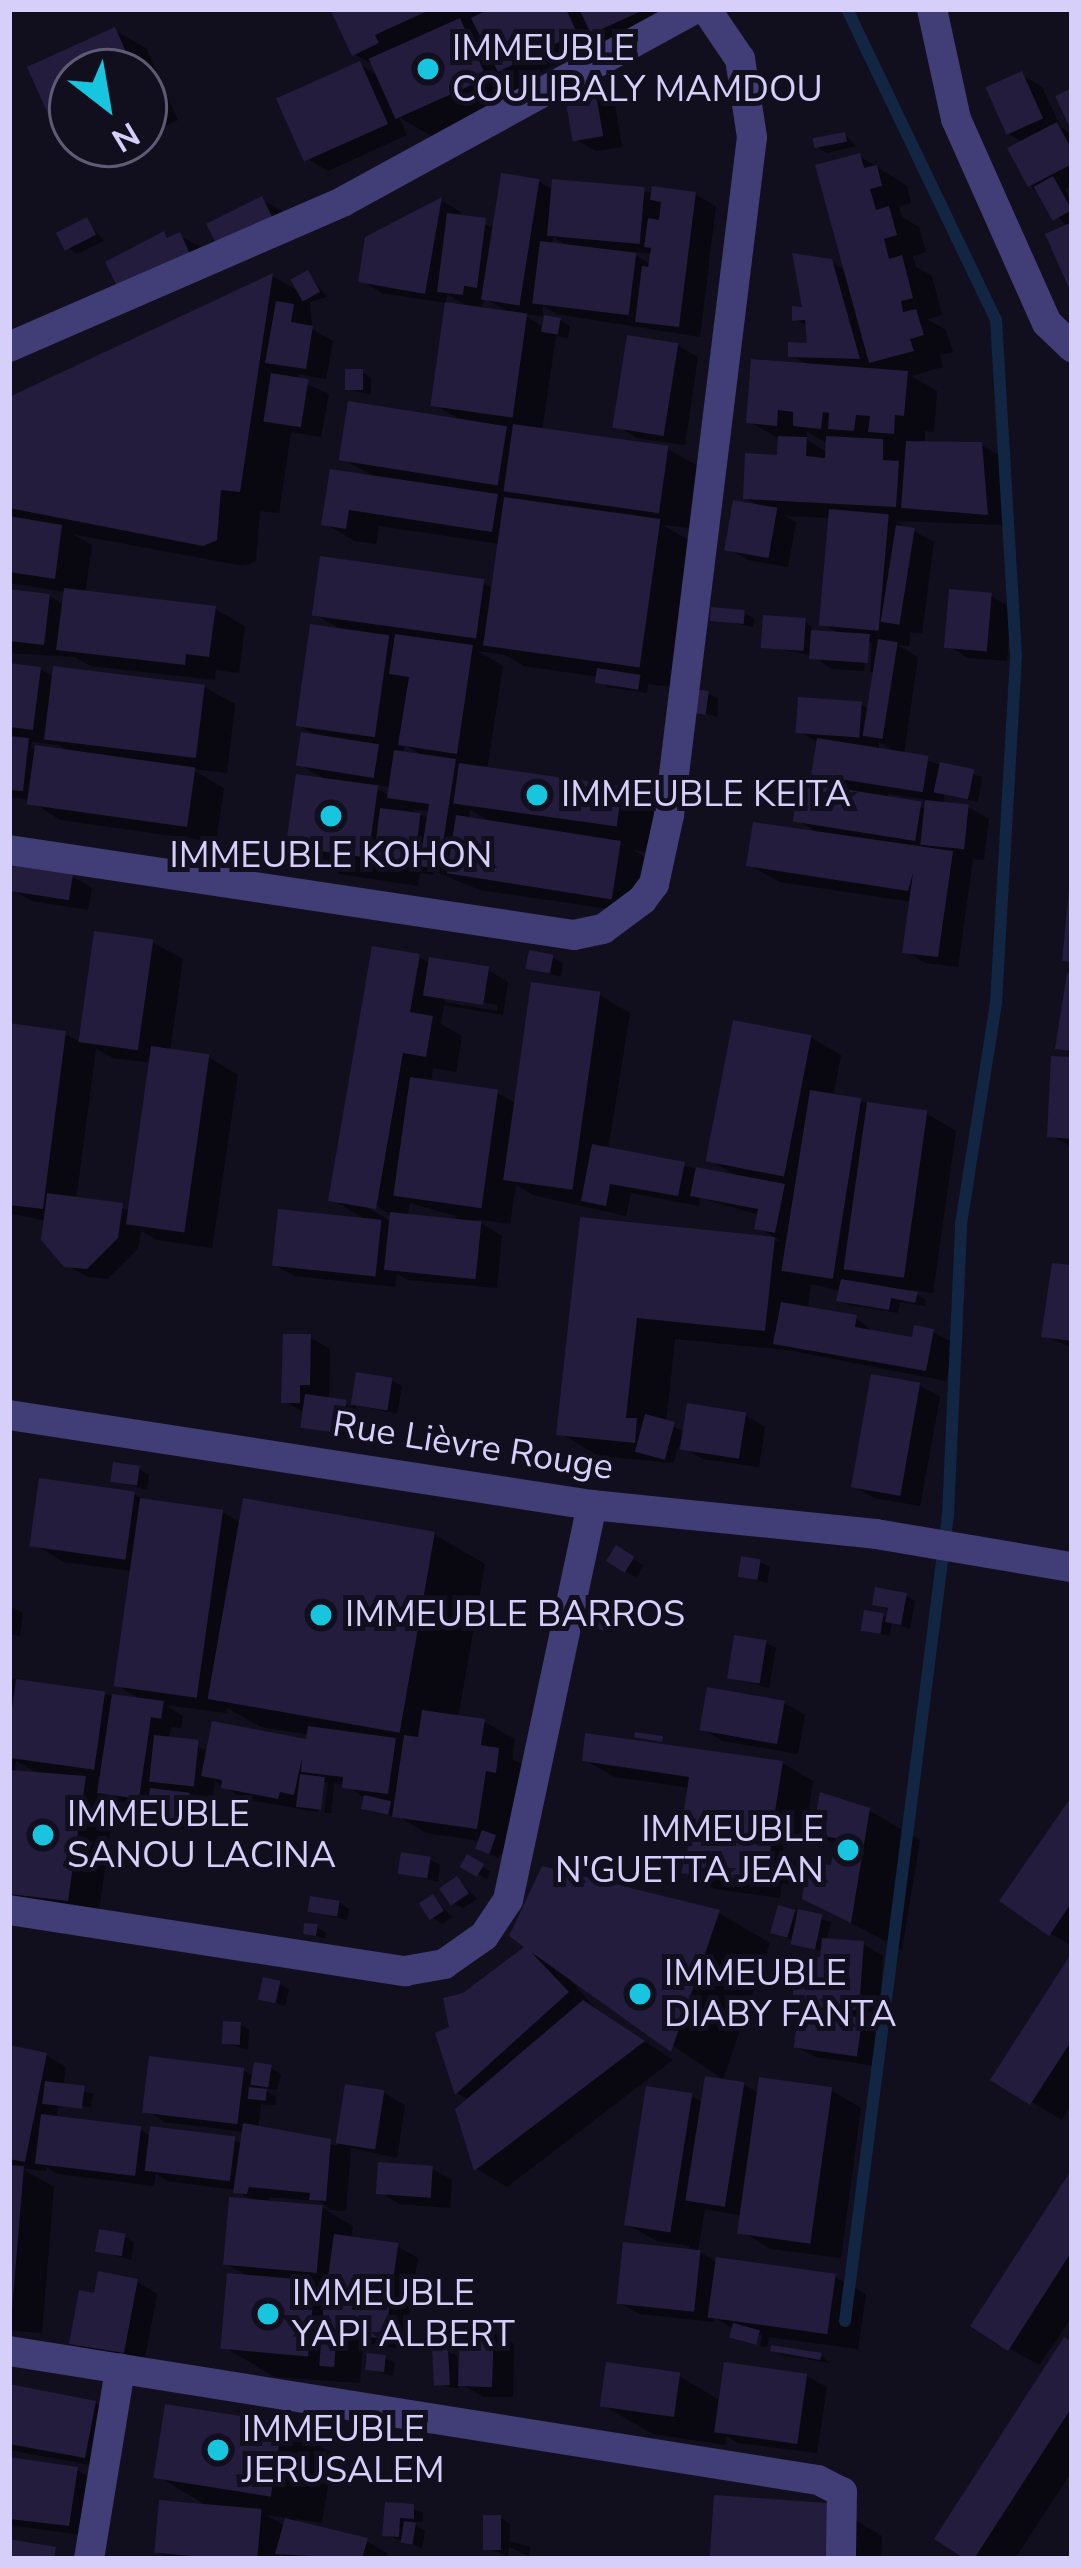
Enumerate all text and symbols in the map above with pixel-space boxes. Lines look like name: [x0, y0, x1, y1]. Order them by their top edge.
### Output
place label: IMMEUBLE COULIBALY MAMDOU: [452, 26, 823, 111]
north arrow: [48, 48, 168, 168]
marker: IMMEUBLE COULIBALY MAMDOU: [415, 56, 441, 82]
text: N: [103, 111, 147, 162]
place label: IMMEUBLE KEITA: [561, 773, 851, 817]
marker: IMMEUBLE KEITA: [524, 782, 550, 808]
marker: IMMEUBLE KOHON: [318, 803, 344, 829]
place label: IMMEUBLE KOHON: [170, 834, 492, 878]
street label: Rue Lièvre Rouge: [330, 1403, 616, 1489]
place label: IMMEUBLE BARROS: [345, 1593, 685, 1637]
marker: IMMEUBLE BARROS: [308, 1602, 334, 1628]
place label: IMMEUBLE SANOU LACINA: [67, 1792, 336, 1877]
place label: IMMEUBLE N'GUETTA JEAN: [555, 1807, 824, 1892]
marker: IMMEUBLE SANOU LACINA: [30, 1822, 56, 1848]
marker: IMMEUBLE N'GUETTA JEAN: [835, 1837, 861, 1863]
place label: IMMEUBLE DIABY FANTA: [664, 1951, 896, 2036]
marker: IMMEUBLE DIABY FANTA: [627, 1981, 653, 2007]
place label: IMMEUBLE YAPI ALBERT: [292, 2271, 515, 2356]
marker: IMMEUBLE YAPI ALBERT: [255, 2301, 281, 2327]
place label: IMMEUBLE JERUSALEM: [242, 2407, 445, 2492]
marker: IMMEUBLE JERUSALEM: [205, 2437, 231, 2463]

